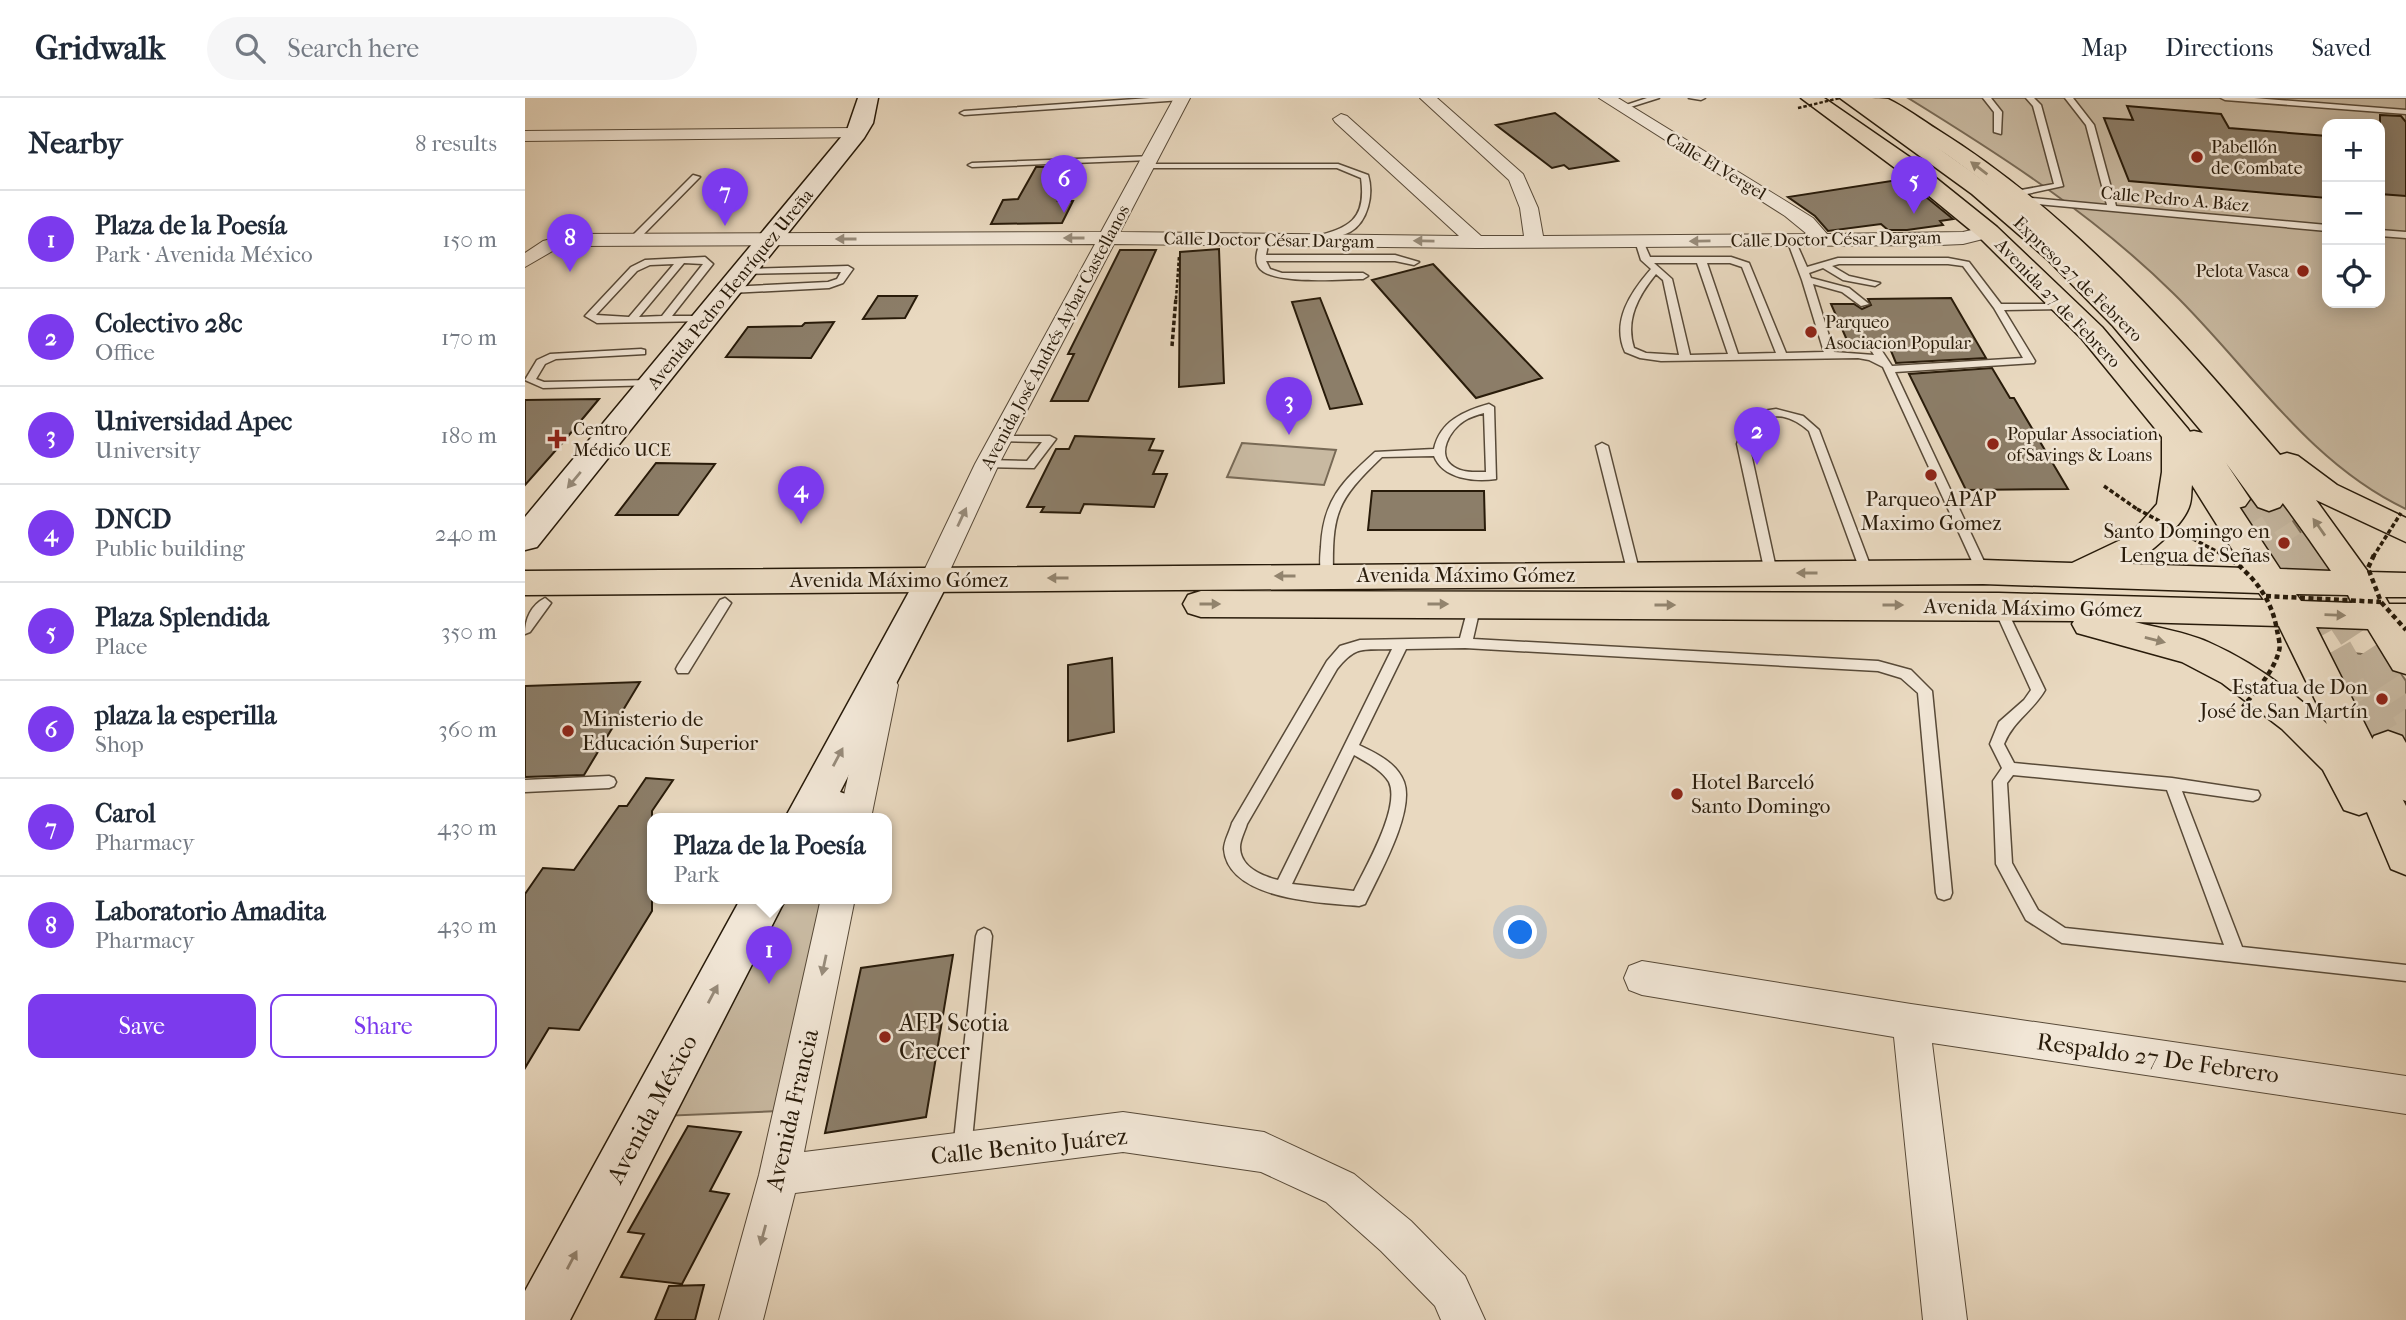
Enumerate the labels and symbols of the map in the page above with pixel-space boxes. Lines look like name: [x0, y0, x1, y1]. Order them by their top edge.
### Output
street label: Calle El Vergel: [1662, 128, 1770, 205]
place label: Pabellón de Combate: [2211, 137, 2303, 179]
marker: Pabellón de Combate: [2189, 149, 2205, 165]
pin: 6: [1041, 155, 1087, 213]
pin: 5: [1891, 156, 1937, 214]
one-way arrow: [1970, 162, 1988, 176]
pin: 7: [702, 168, 748, 226]
street label: Calle Pedro A. Báez: [2100, 183, 2250, 216]
street label: Avenida Pedro Henríquez Ureña: [642, 184, 818, 395]
street label: Avenida José Andrés Aybar Castellanos: [976, 201, 1135, 474]
street label: Expreso 27 de Febrero: [2009, 212, 2147, 346]
pin: 8: [547, 214, 593, 272]
street label: Calle Doctor César Dargam: [1730, 227, 1942, 252]
street label: Calle Doctor César Dargam: [1163, 228, 1375, 253]
one-way arrow: [1063, 232, 1085, 244]
one-way arrow: [835, 233, 857, 245]
street label: Avenida 27 de Febrero: [1990, 234, 2125, 372]
one-way arrow: [1413, 235, 1435, 247]
one-way arrow: [1689, 235, 1711, 246]
place label: Pelota Vasca: [2195, 261, 2290, 282]
marker: Pelota Vasca: [2295, 263, 2311, 279]
place label: Parqueo Asociacion Popular: [1824, 312, 1971, 354]
marker: Parqueo Asociacion Popular: [1803, 324, 1819, 340]
pin: 3: [1266, 377, 1312, 435]
pin: 2: [1734, 407, 1780, 465]
place label: Centro Médico UCE: [573, 419, 671, 461]
place label: Popular Association of Savings & Loans: [2007, 424, 2159, 466]
marker: Centro Médico UCE: [547, 429, 567, 449]
marker: Popular Association of Savings & Loans: [1985, 436, 2001, 452]
pin: 4: [778, 466, 824, 524]
marker: Parqueo APAP Maximo Gomez: [1923, 467, 1939, 483]
one-way arrow: [566, 471, 582, 489]
place label: Parqueo APAP Maximo Gomez: [1860, 487, 2002, 535]
one-way arrow: [957, 507, 968, 528]
one-way arrow: [2313, 518, 2326, 537]
place label: Santo Domingo en Lengua de Señas: [2103, 519, 2270, 567]
marker: Santo Domingo en Lengua de Señas: [2276, 535, 2292, 551]
street label: Avenida Máximo Gómez: [1356, 563, 1575, 587]
one-way arrow: [1796, 567, 1818, 579]
street label: Avenida Máximo Gómez: [789, 568, 1008, 592]
one-way arrow: [1274, 571, 1296, 582]
one-way arrow: [1047, 572, 1069, 584]
street label: Avenida Máximo Gómez: [1922, 594, 2143, 622]
one-way arrow: [1199, 598, 1221, 610]
one-way arrow: [1427, 598, 1449, 610]
one-way arrow: [1654, 599, 1676, 611]
one-way arrow: [1882, 599, 1904, 611]
one-way arrow: [2324, 609, 2346, 621]
one-way arrow: [2144, 635, 2166, 646]
place label: Estatua de Don José de San Martín: [2198, 675, 2368, 723]
marker: Estatua de Don José de San Martín: [2374, 691, 2390, 707]
place label: Ministerio de Educación Superior: [582, 707, 758, 755]
marker: Ministerio de Educación Superior: [560, 723, 576, 739]
one-way arrow: [832, 747, 844, 767]
place label: Hotel Barceló Santo Domingo: [1691, 770, 1831, 818]
marker: Hotel Barceló Santo Domingo: [1669, 786, 1685, 802]
your location: [1503, 915, 1537, 949]
pin: 1: [746, 926, 792, 984]
one-way arrow: [818, 954, 829, 976]
one-way arrow: [708, 984, 719, 1004]
place label: AFP Scotia Crecer: [898, 1009, 1010, 1065]
street label: Avenida Francia: [760, 1025, 824, 1195]
street label: Respaldo 27 De Febrero: [2035, 1027, 2281, 1089]
marker: AFP Scotia Crecer: [877, 1029, 893, 1045]
street label: Avenida México: [601, 1030, 703, 1189]
street label: Calle Benito Juárez: [929, 1122, 1129, 1170]
one-way arrow: [757, 1224, 768, 1246]
one-way arrow: [566, 1250, 578, 1270]

